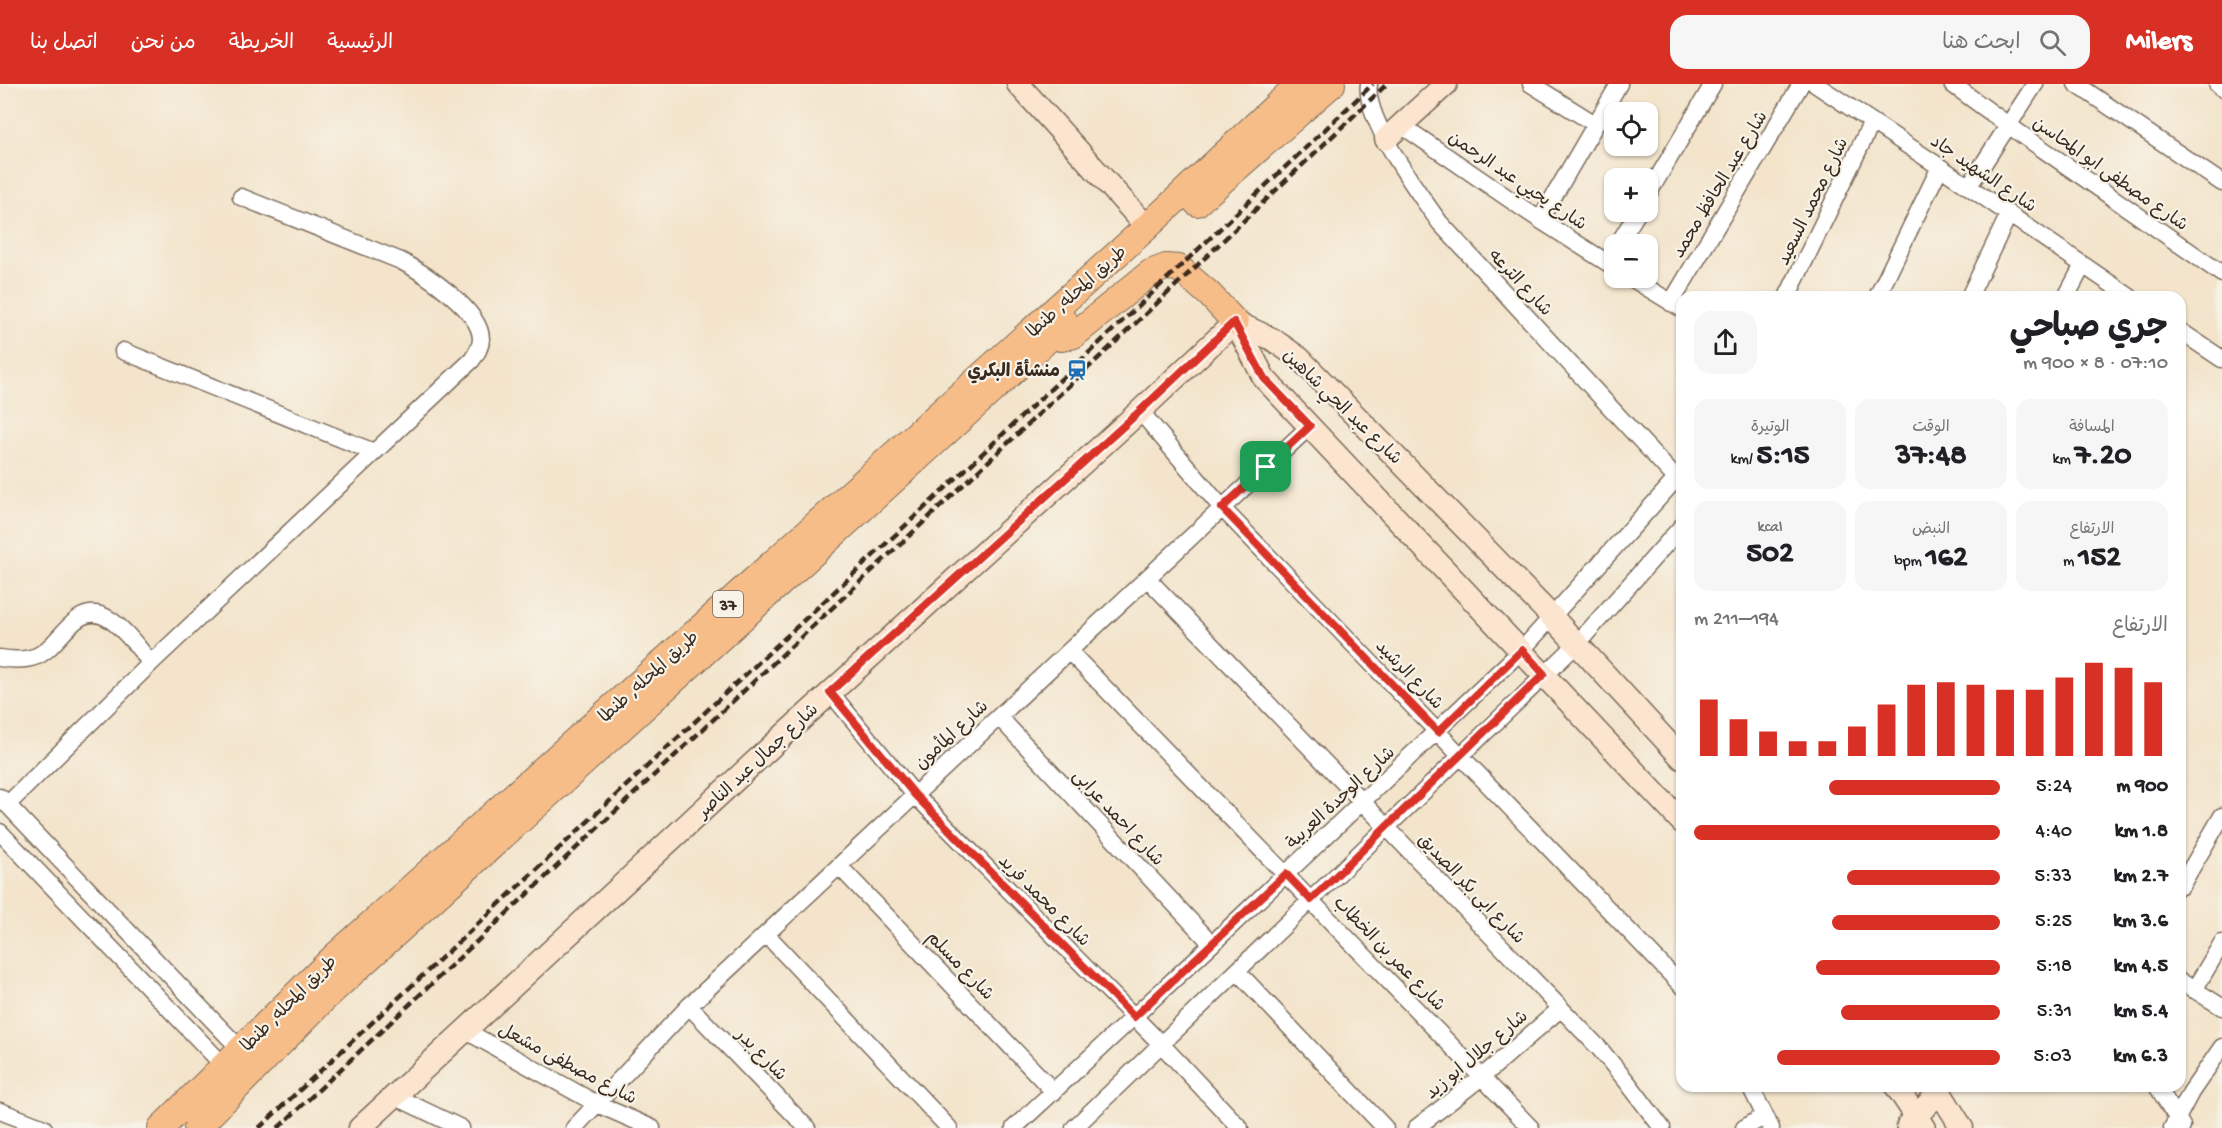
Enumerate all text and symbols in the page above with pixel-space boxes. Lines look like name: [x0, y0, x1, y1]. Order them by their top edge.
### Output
search box: [1670, 15, 2090, 69]
icon: search: [2036, 26, 2069, 59]
text: Milers: [2126, 26, 2192, 59]
text: ابحث هنا: [1942, 31, 2021, 57]
text: اتصل بنا: [30, 32, 98, 57]
text: من نحن: [131, 32, 196, 57]
text: الخريطة: [229, 32, 294, 57]
text: الرئيسية: [327, 32, 393, 57]
map controls: [1604, 102, 1658, 288]
button: locate: [1604, 102, 1658, 156]
street label: شارع عبد الحافظ محمد: [1669, 108, 1773, 263]
street label: شارع مصطفى ابو المحاسن: [2028, 113, 2191, 237]
street label: شارع يحيي عبد الرحمن: [1442, 128, 1590, 239]
street label: شارع الشهيد جاد: [1926, 132, 2040, 218]
street label: شارع محمد السعيد: [1774, 135, 1854, 269]
button: +: [1604, 168, 1658, 222]
button: −: [1604, 234, 1658, 288]
street label: طريق المحله, طنطا: [1023, 242, 1132, 343]
street label: شارع الترعه: [1483, 246, 1556, 322]
button: share: [1694, 311, 1757, 374]
text: جري صباحي: [2010, 311, 2168, 349]
street label: شارع عبد الحي شاهين: [1275, 346, 1405, 472]
text: 07:10 · 8 × 900 m: [2023, 353, 2168, 376]
station icon: منشأة البكري: [1065, 358, 1089, 382]
place label: منشأة البكري: [967, 359, 1060, 384]
text: الوتيرة: [1751, 419, 1789, 438]
text: الوقت: [1912, 419, 1950, 438]
text: المسافة: [2069, 419, 2115, 438]
text: 5:15: [1757, 440, 1810, 475]
text: 37:48: [1895, 440, 1967, 475]
text: 7.20: [2075, 440, 2132, 475]
pin: [1240, 441, 1291, 492]
icon: arrive: [1249, 450, 1282, 483]
text: /km: [1730, 451, 1757, 470]
text: km: [2052, 451, 2075, 470]
text: kcal: [1758, 519, 1782, 538]
text: النبض: [1912, 521, 1950, 540]
text: الارتفاع: [2070, 521, 2114, 540]
text: 502: [1746, 538, 1794, 573]
text: 162: [1926, 542, 1968, 577]
text: 152: [2078, 542, 2121, 577]
text: bpm: [1894, 553, 1926, 572]
text: m: [2063, 553, 2078, 572]
road number: 37: [713, 591, 743, 617]
text: 194–211 m: [1694, 609, 1779, 632]
text: الارتفاع: [2112, 616, 2168, 639]
street label: طريق المحله, طنطا: [595, 627, 704, 728]
street label: شارع الرشيد: [1370, 637, 1446, 715]
street label: شارع المأمون: [910, 695, 994, 775]
street label: شارع جمال عبد الناصر: [692, 700, 824, 825]
street label: شارع الوحدة العربية: [1283, 743, 1400, 855]
street label: شارع احمد عرابى: [1067, 766, 1167, 871]
text: 5:24: [2036, 776, 2072, 799]
text: 900 m: [2116, 776, 2168, 799]
text: 4:40: [2035, 821, 2072, 844]
text: 1.8 km: [2115, 821, 2168, 844]
street label: شارع ابى بكر الصديق: [1412, 830, 1528, 949]
street label: شارع محمد فريد: [993, 851, 1094, 952]
text: 5:33: [2034, 866, 2072, 889]
text: 2.7 km: [2114, 866, 2168, 889]
street label: شارع عمر بن الخطاب: [1328, 893, 1448, 1017]
text: 5:25: [2035, 911, 2072, 934]
text: 3.6 km: [2113, 911, 2168, 934]
street label: شارع مسلم: [920, 928, 997, 1006]
street label: طريق المحله, طنطا: [237, 952, 342, 1057]
text: 5:18: [2036, 956, 2072, 979]
text: 4.5 km: [2114, 956, 2168, 979]
text: 5:31: [2037, 1001, 2072, 1024]
text: 5.4 km: [2114, 1001, 2168, 1024]
street label: شارع جلال ابو زيد: [1422, 1007, 1533, 1105]
street label: شارع مصطفى مشعل: [494, 1020, 640, 1111]
street label: شارع بدر: [729, 1024, 790, 1086]
text: 5:03: [2033, 1046, 2072, 1069]
text: 6.3 km: [2113, 1046, 2168, 1069]

